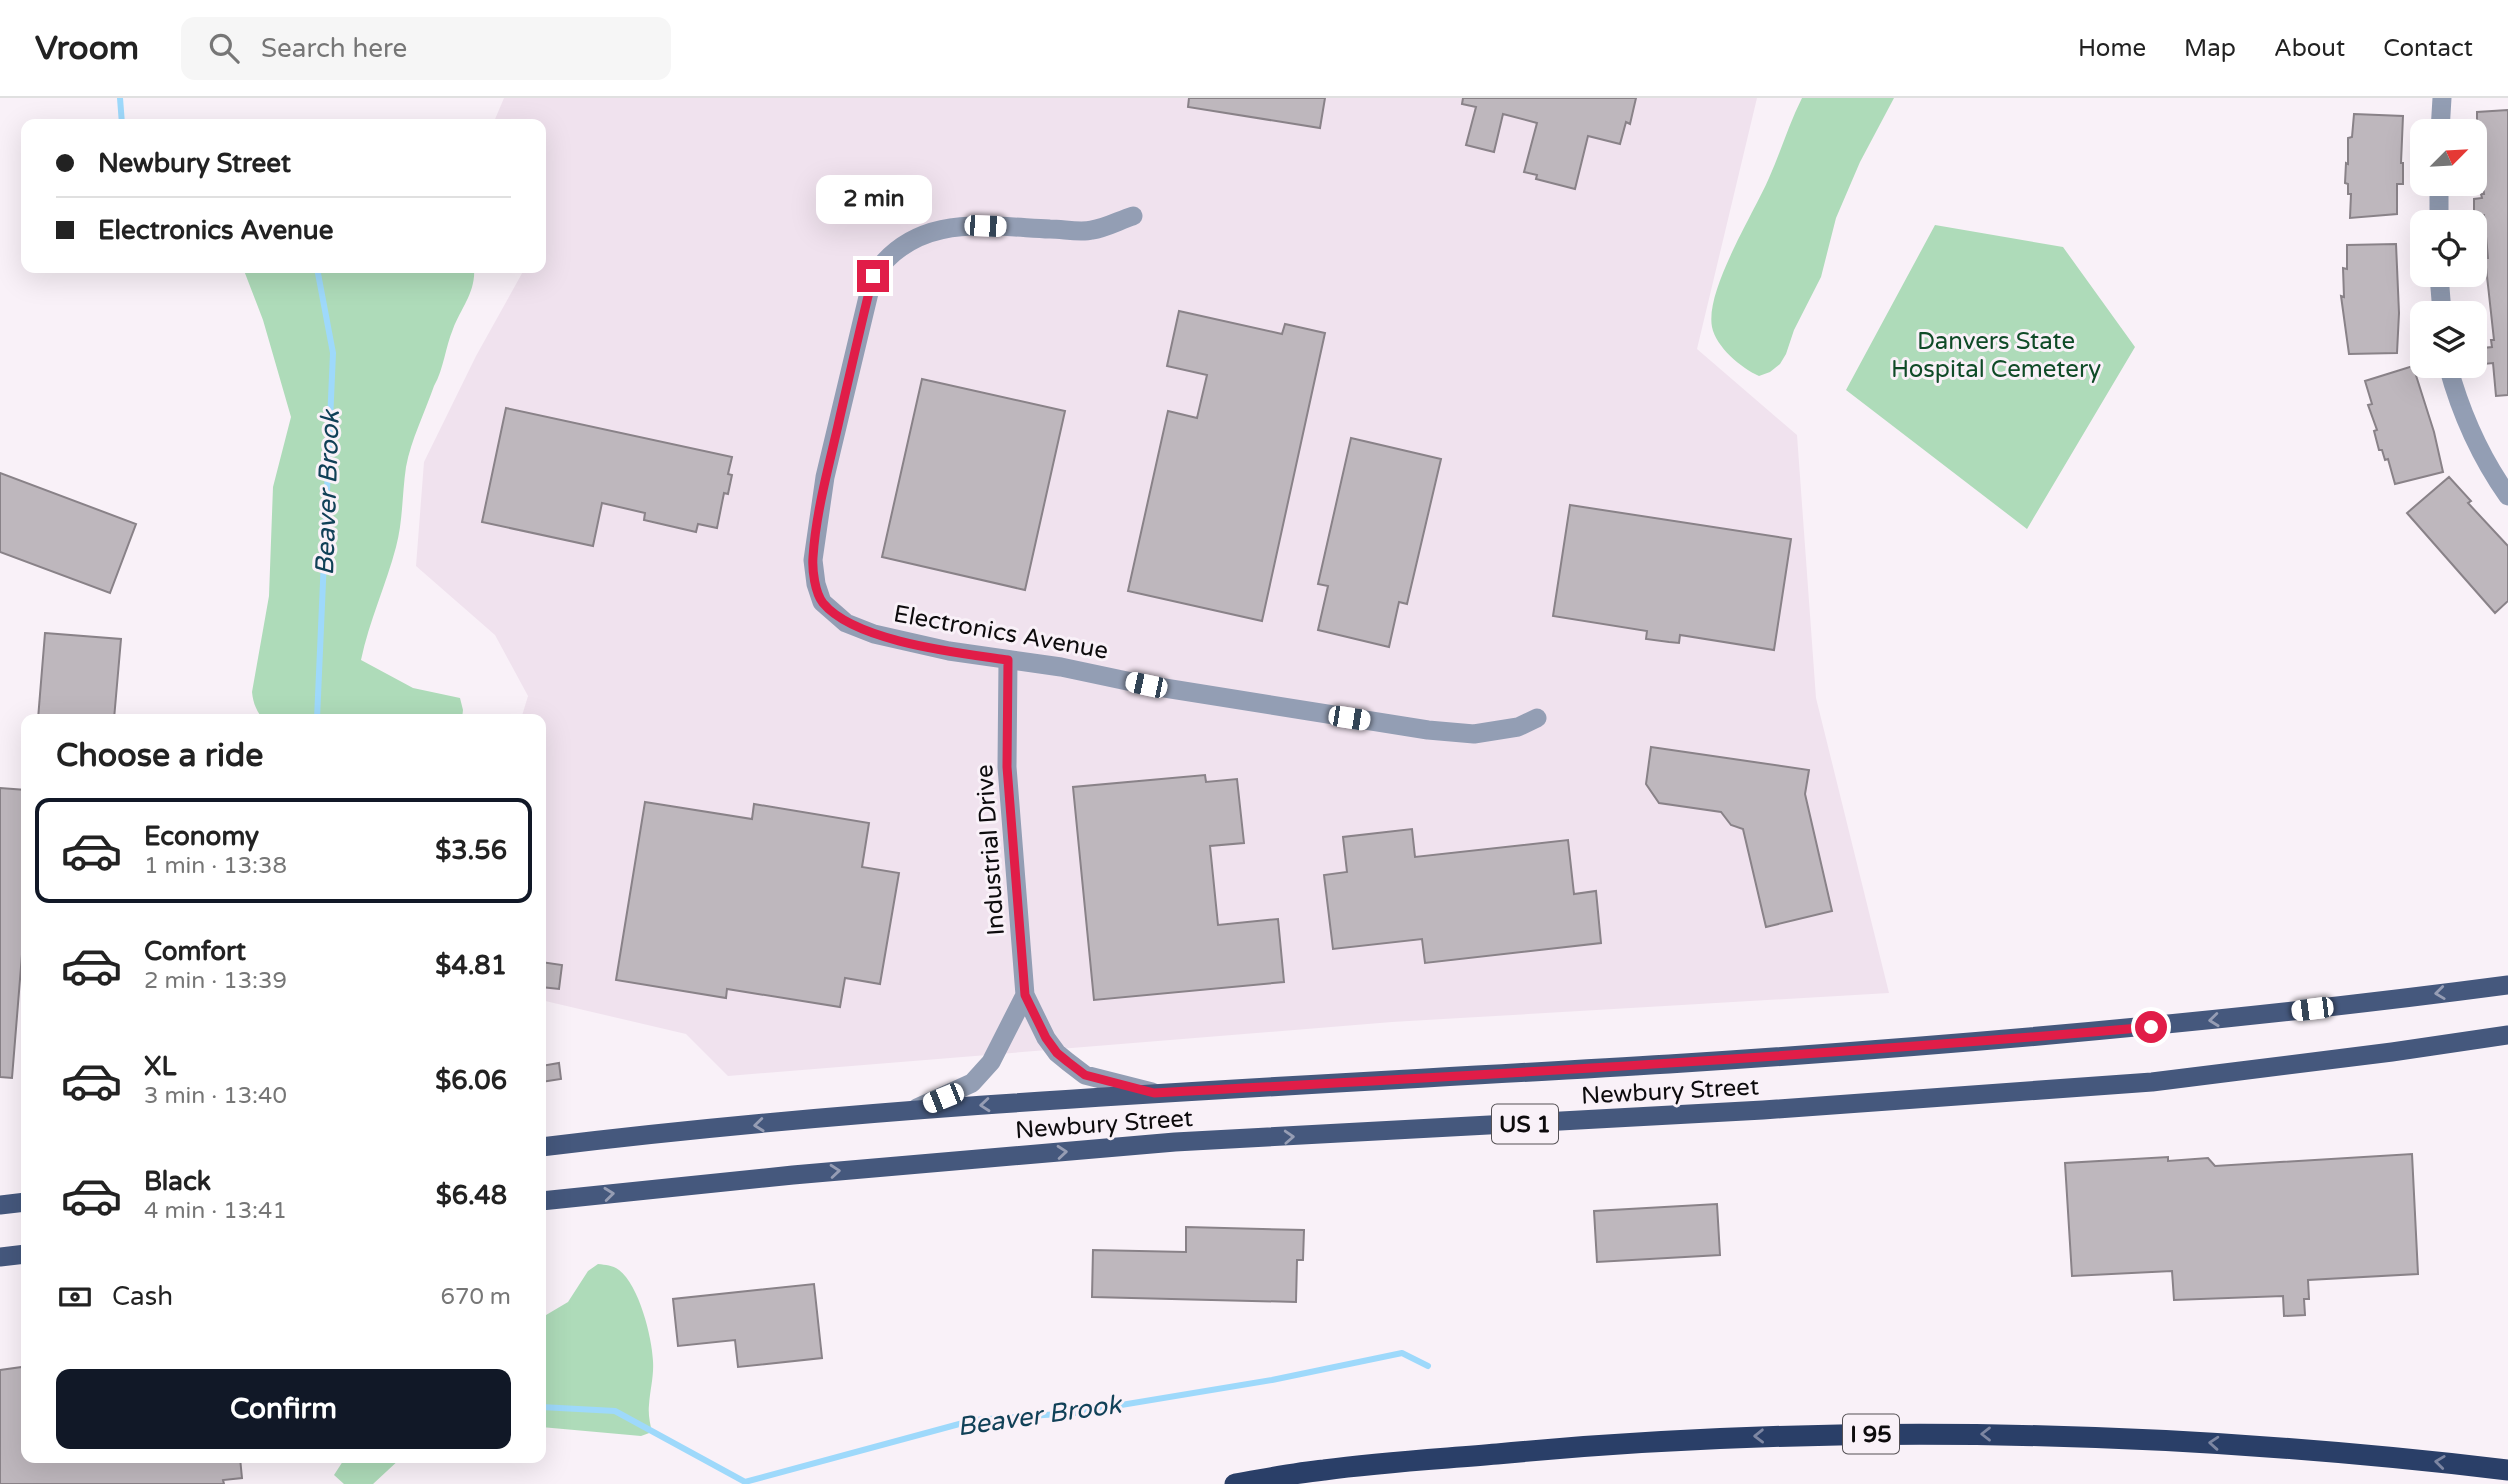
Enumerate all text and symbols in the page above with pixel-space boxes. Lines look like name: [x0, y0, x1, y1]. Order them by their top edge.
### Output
search box: [181, 17, 671, 80]
text: Vroom: [35, 29, 139, 68]
icon: search: [205, 29, 243, 67]
text: Search here: [261, 33, 407, 64]
text: Home: [2078, 34, 2146, 63]
text: Map: [2184, 34, 2236, 63]
text: About: [2274, 34, 2345, 63]
text: Contact: [2383, 34, 2473, 63]
north arrow: [2410, 119, 2487, 196]
map controls: [2410, 119, 2487, 378]
text: Newbury Street: [98, 148, 291, 179]
callout: 2 min: [815, 174, 931, 223]
text: 2 min: [843, 185, 905, 213]
button: locate: [2410, 210, 2487, 287]
text: Electronics Avenue: [98, 215, 333, 246]
car: [964, 215, 1007, 237]
route end: [857, 260, 889, 292]
button: layers: [2410, 301, 2487, 378]
park label: Danvers State Hospital Cemetery: [1891, 327, 2101, 384]
water label: Beaver Brook: [309, 408, 346, 576]
street label: Electronics Avenue: [891, 599, 1110, 666]
car: [1124, 670, 1169, 700]
car: [1327, 704, 1372, 732]
text: Choose a ride: [56, 737, 263, 775]
street label: Industrial Drive: [970, 763, 1011, 937]
icon: car: [60, 819, 123, 882]
text: Economy: [144, 821, 259, 852]
text: $3.56: [435, 835, 507, 866]
text: 1 min · 13:38: [144, 852, 287, 880]
icon: car: [60, 934, 123, 997]
text: Comfort: [144, 936, 246, 967]
text: $4.81: [435, 950, 507, 981]
text: 2 min · 13:39: [144, 967, 287, 995]
one-way arrow: [2434, 986, 2446, 1001]
car: [2290, 996, 2335, 1022]
route start: [2135, 1011, 2167, 1043]
one-way arrow: [2208, 1012, 2219, 1027]
icon: car: [60, 1049, 123, 1112]
text: XL: [144, 1051, 176, 1082]
text: $6.06: [435, 1065, 507, 1096]
street label: Newbury Street: [1580, 1072, 1760, 1111]
car: [920, 1080, 967, 1116]
text: 3 min · 13:40: [144, 1082, 287, 1110]
one-way arrow: [980, 1097, 991, 1112]
street label: Newbury Street: [1014, 1104, 1194, 1145]
road number: US 1: [1492, 1105, 1558, 1144]
one-way arrow: [753, 1117, 764, 1132]
one-way arrow: [1283, 1130, 1294, 1145]
one-way arrow: [1056, 1145, 1067, 1160]
icon: car: [60, 1164, 123, 1227]
one-way arrow: [830, 1164, 841, 1179]
text: Black: [144, 1166, 211, 1197]
text: $6.48: [436, 1180, 507, 1211]
one-way arrow: [603, 1187, 614, 1202]
text: 4 min · 13:41: [144, 1197, 287, 1225]
icon: cash: [56, 1278, 94, 1316]
text: Cash: [112, 1281, 173, 1312]
text: 670 m: [441, 1283, 511, 1311]
button: Confirm: [56, 1369, 511, 1449]
water label: Beaver Brook: [955, 1388, 1125, 1442]
road number: I 95: [1843, 1414, 1899, 1454]
one-way arrow: [1981, 1426, 1991, 1442]
one-way arrow: [1753, 1428, 1764, 1443]
one-way arrow: [2208, 1436, 2219, 1451]
one-way arrow: [2434, 1455, 2446, 1470]

